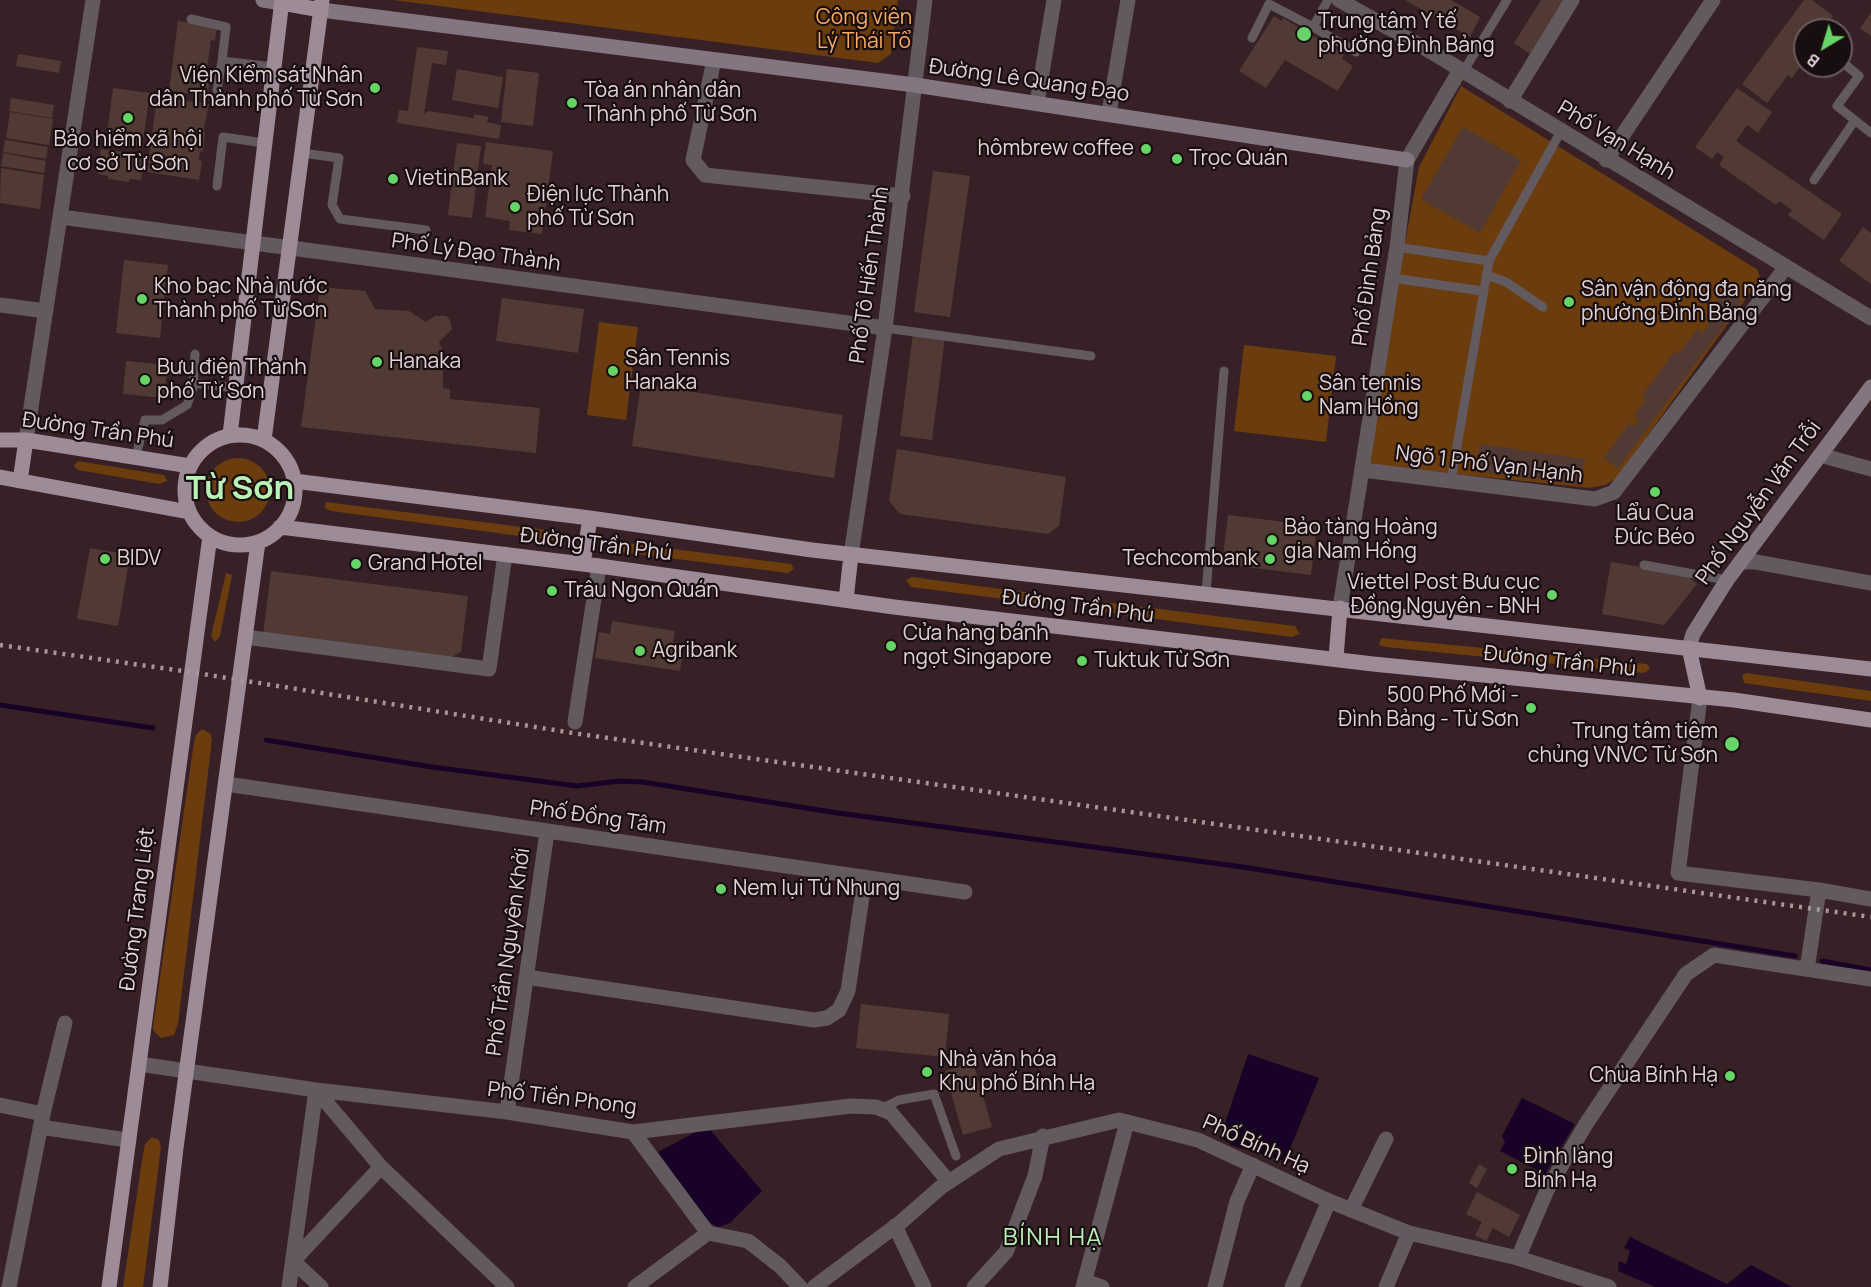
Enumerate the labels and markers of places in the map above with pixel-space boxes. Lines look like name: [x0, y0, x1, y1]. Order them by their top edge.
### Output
place label: Trung tâm Y tế phường Đình Bảng: [1318, 9, 1495, 59]
marker: Trung tâm Y tế phường Đình Bảng: [1295, 25, 1313, 43]
place label: Viện Kiểm sát Nhân dân Thành phố Từ Sơn: [149, 63, 363, 113]
place label: Tòa án nhân dân Thành phố Từ Sơn: [584, 78, 757, 128]
marker: Viện Kiểm sát Nhân dân Thành phố Từ Sơn: [368, 81, 382, 95]
marker: Tòa án nhân dân Thành phố Từ Sơn: [565, 96, 579, 110]
marker: Bảo hiểm xã hội cơ sở Từ Sơn: [121, 111, 135, 125]
place label: Bảo hiểm xã hội cơ sở Từ Sơn: [54, 127, 202, 177]
place label: hômbrew coffee: [978, 136, 1134, 162]
marker: hômbrew coffee: [1139, 142, 1153, 156]
place label: Trọc Quán: [1189, 146, 1288, 172]
marker: Trọc Quán: [1170, 152, 1184, 166]
place label: VietinBank: [405, 166, 508, 192]
marker: VietinBank: [386, 172, 400, 186]
place label: Điện lực Thành phố Từ Sơn: [527, 182, 669, 232]
marker: Điện lực Thành phố Từ Sơn: [508, 200, 522, 214]
place label: Kho bạc Nhà nước Thành phố Từ Sơn: [154, 274, 328, 324]
place label: Sân vận động đa năng phường Đình Bảng: [1581, 277, 1792, 327]
marker: Kho bạc Nhà nước Thành phố Từ Sơn: [135, 292, 149, 306]
marker: Sân vận động đa năng phường Đình Bảng: [1562, 295, 1576, 309]
place label: Sân Tennis Hanaka: [625, 346, 730, 396]
place label: Hanaka: [389, 349, 461, 375]
place label: Bưu điện Thành phố Từ Sơn: [157, 355, 307, 405]
marker: Hanaka: [370, 355, 384, 369]
marker: Sân Tennis Hanaka: [606, 364, 620, 378]
place label: Sân tennis Nam Hồng: [1319, 371, 1421, 421]
marker: Bưu điện Thành phố Từ Sơn: [138, 373, 152, 387]
marker: Sân tennis Nam Hồng: [1300, 389, 1314, 403]
marker: Lẩu Cua Đức Béo: [1648, 485, 1662, 499]
place label: Lẩu Cua Đức Béo: [1615, 501, 1695, 551]
place label: Bảo tàng Hoàng gia Nam Hồng: [1284, 515, 1438, 565]
marker: Bảo tàng Hoàng gia Nam Hồng: [1265, 533, 1279, 547]
place label: BIDV: [117, 546, 161, 572]
place label: Techcombank: [1122, 546, 1258, 572]
place label: Grand Hotel: [368, 551, 483, 577]
marker: BIDV: [98, 552, 112, 566]
marker: Techcombank: [1263, 552, 1277, 566]
marker: Grand Hotel: [349, 557, 363, 571]
place label: Viettel Post Bưu cục Đồng Nguyên - BNH: [1347, 570, 1540, 620]
place label: Trâu Ngon Quán: [564, 578, 719, 604]
marker: Trâu Ngon Quán: [545, 584, 559, 598]
marker: Viettel Post Bưu cục Đồng Nguyên - BNH: [1545, 588, 1559, 602]
place label: Cửa hàng bánh ngọt Singapore: [903, 621, 1052, 671]
place label: Agribank: [652, 638, 737, 664]
marker: Cửa hàng bánh ngọt Singapore: [884, 639, 898, 653]
marker: Agribank: [633, 644, 647, 658]
place label: Tuktuk Từ Sơn: [1094, 648, 1230, 674]
marker: Tuktuk Từ Sơn: [1075, 654, 1089, 668]
place label: 500 Phố Mới - Đình Bảng - Từ Sơn: [1338, 683, 1519, 733]
marker: 500 Phố Mới - Đình Bảng - Từ Sơn: [1524, 701, 1538, 715]
place label: Trung tâm tiêm chủng VNVC Từ Sơn: [1528, 719, 1718, 769]
marker: Trung tâm tiêm chủng VNVC Từ Sơn: [1723, 735, 1741, 753]
place label: Nem lụi Tú Nhung: [733, 876, 900, 902]
marker: Nem lụi Tú Nhung: [714, 882, 728, 896]
place label: Nhà văn hóa Khu phố Bính Hạ: [939, 1047, 1095, 1097]
place label: Chùa Bính Hạ: [1589, 1063, 1718, 1089]
marker: Nhà văn hóa Khu phố Bính Hạ: [920, 1065, 934, 1079]
marker: Chùa Bính Hạ: [1723, 1069, 1737, 1083]
place label: Đình làng Bính Hạ: [1524, 1144, 1614, 1194]
marker: Đình làng Bính Hạ: [1505, 1162, 1519, 1176]

